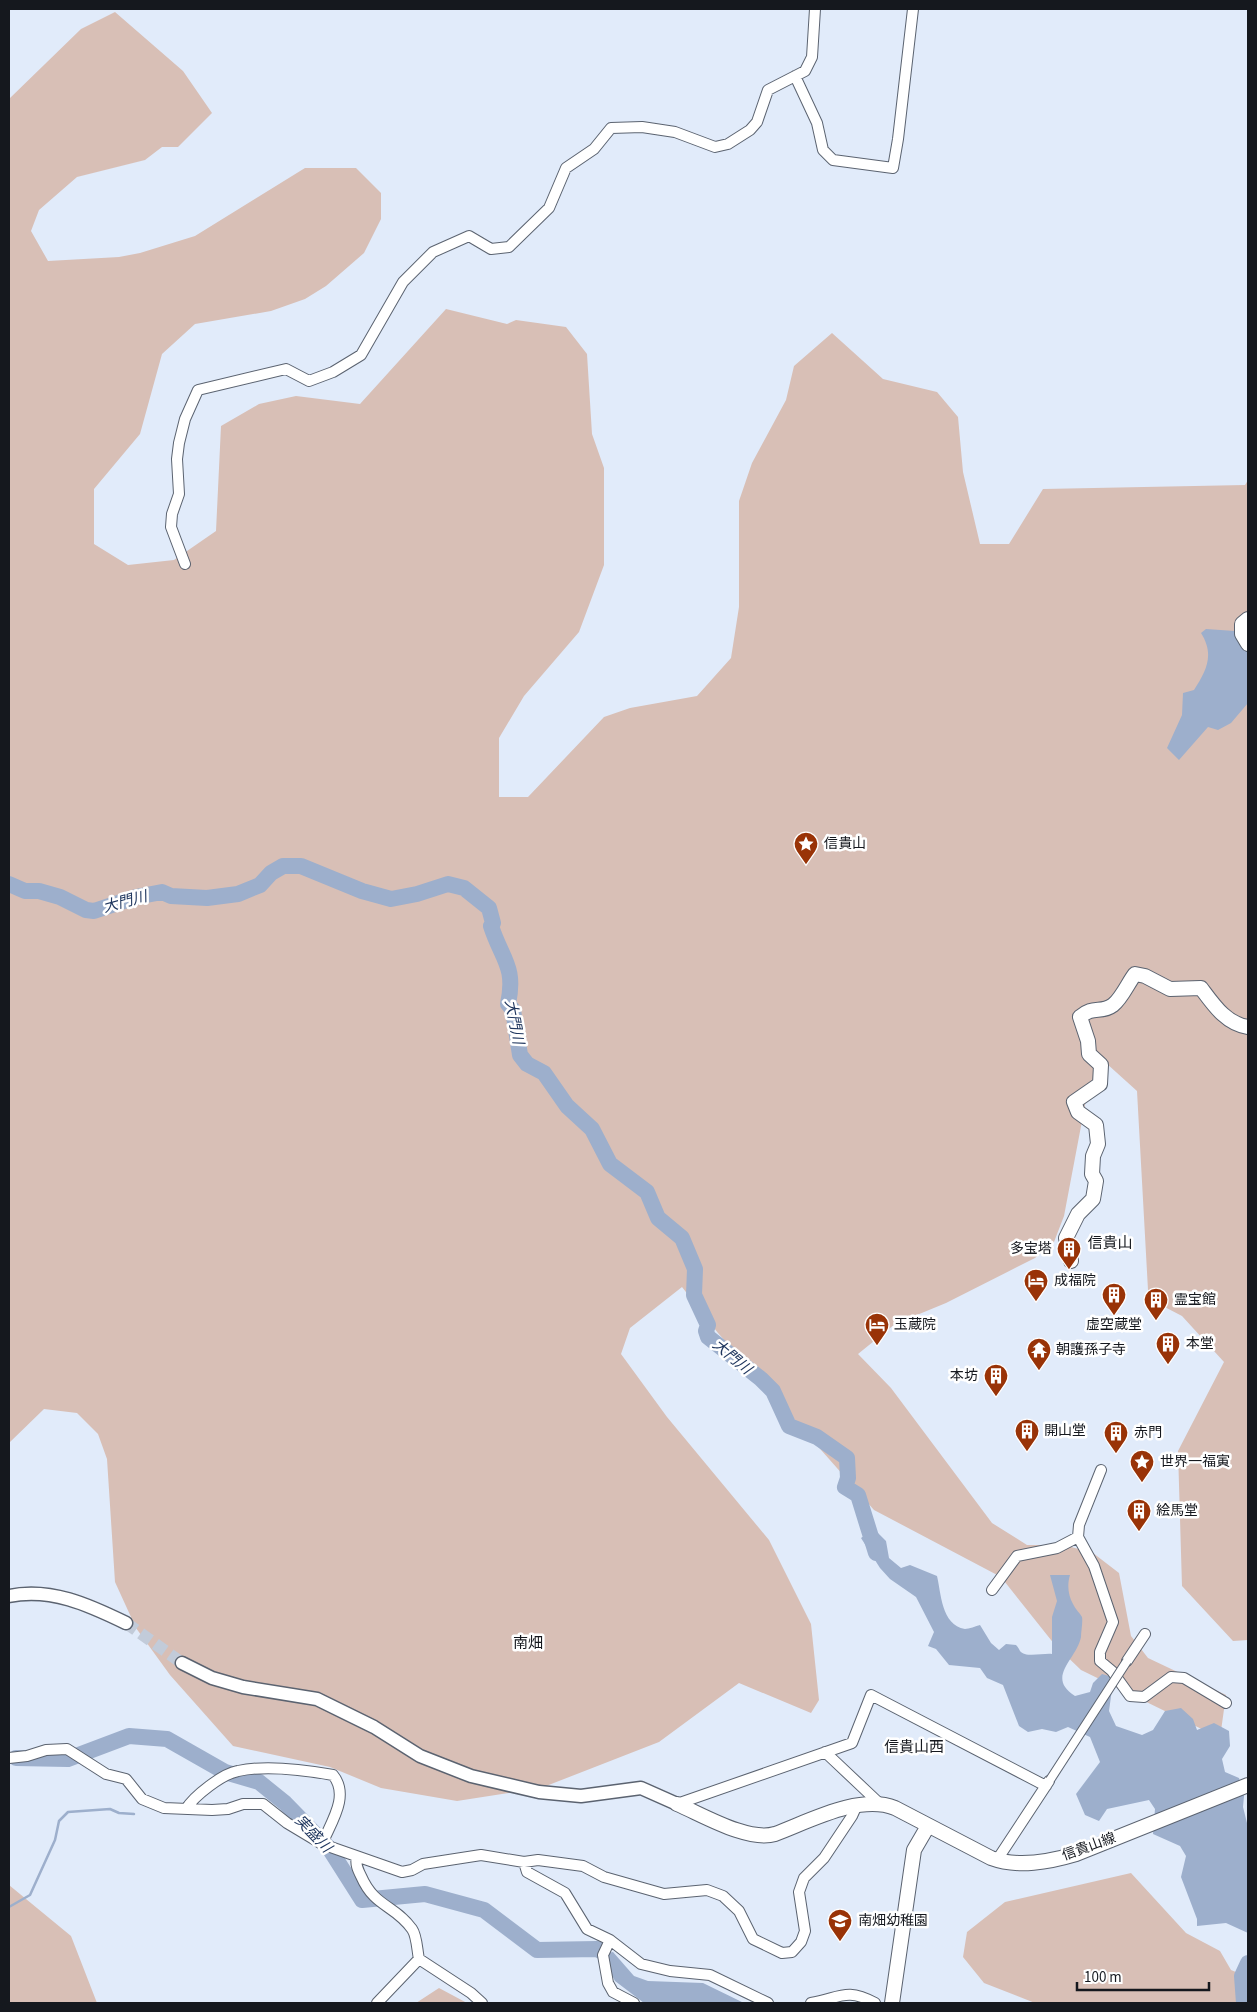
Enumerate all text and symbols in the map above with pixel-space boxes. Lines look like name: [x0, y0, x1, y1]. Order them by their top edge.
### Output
place icon: 信貴山: [793, 831, 819, 865]
place label: 信貴山: [824, 834, 866, 854]
water label: 大門川: [101, 886, 151, 918]
water label: 大門川: [499, 998, 529, 1048]
district label: 信貴山: [1087, 1233, 1133, 1254]
building icon: 多宝塔: [1056, 1236, 1082, 1270]
place label: 多宝塔: [1010, 1239, 1052, 1259]
hotel icon: 成福院: [1023, 1268, 1049, 1302]
place label: 成福院: [1054, 1271, 1096, 1291]
building icon: 虚空蔵堂: [1101, 1282, 1127, 1316]
building icon: 霊宝館: [1143, 1287, 1169, 1321]
place label: 霊宝館: [1174, 1290, 1216, 1310]
hotel icon: 玉蔵院: [864, 1312, 890, 1346]
place label: 玉蔵院: [894, 1315, 936, 1335]
place label: 虚空蔵堂: [1086, 1315, 1142, 1335]
building icon: 本堂: [1155, 1331, 1181, 1365]
water label: 大門川: [708, 1334, 758, 1381]
place label: 本堂: [1186, 1334, 1214, 1354]
temple icon: 朝護孫子寺: [1026, 1337, 1052, 1371]
place label: 朝護孫子寺: [1056, 1340, 1126, 1360]
building icon: 本坊: [983, 1363, 1009, 1397]
place label: 本坊: [950, 1366, 978, 1386]
building icon: 開山堂: [1014, 1418, 1040, 1452]
building icon: 赤門: [1103, 1420, 1129, 1454]
place label: 開山堂: [1044, 1421, 1086, 1441]
place label: 赤門: [1134, 1423, 1162, 1443]
place icon: 世界一福寅: [1129, 1449, 1155, 1483]
place label: 世界一福寅: [1160, 1452, 1230, 1472]
building icon: 絵馬堂: [1126, 1498, 1152, 1532]
place label: 絵馬堂: [1156, 1501, 1198, 1521]
district label: 南畑: [513, 1633, 543, 1654]
district label: 信貴山西: [884, 1737, 944, 1758]
water label: 実盛川: [290, 1811, 338, 1859]
street label: 信貴山線: [1059, 1828, 1119, 1866]
school or university icon: 南畑幼稚園: [827, 1908, 853, 1942]
place label: 南畑幼稚園: [858, 1911, 928, 1931]
scale bar: [1077, 1960, 1210, 1992]
text: 100 m: [1084, 1967, 1122, 1988]

